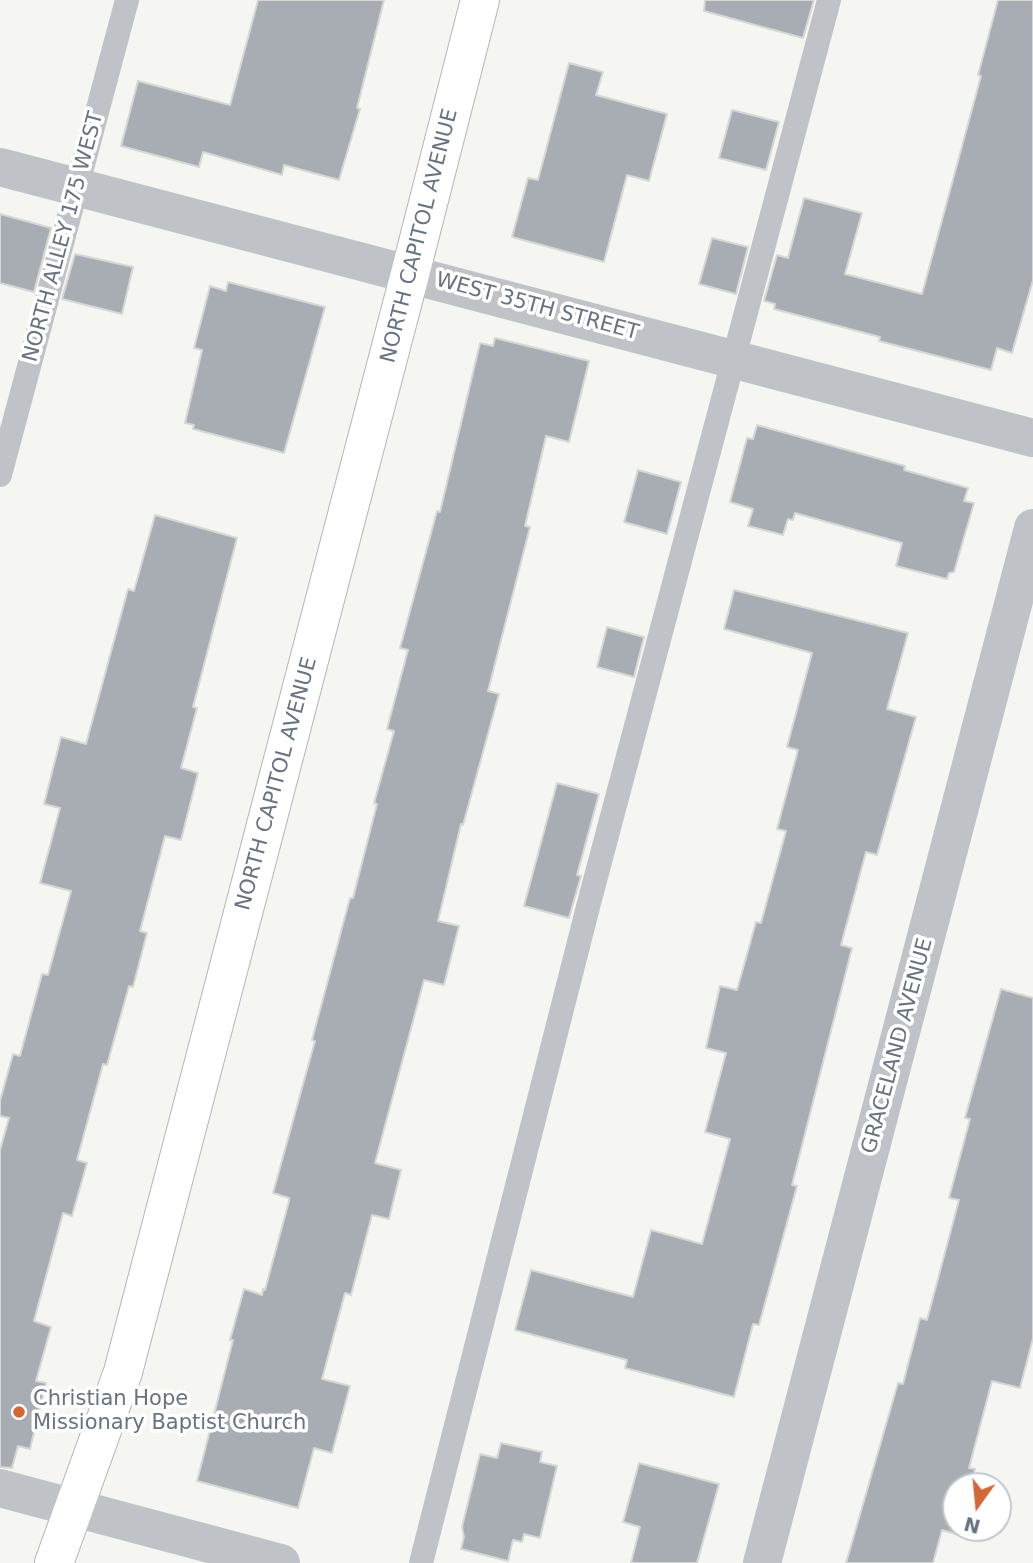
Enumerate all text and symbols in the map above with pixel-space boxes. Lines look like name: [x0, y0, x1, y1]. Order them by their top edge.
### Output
street label: NORTH CAPITOL AVENUE: [376, 106, 464, 366]
street label: NORTH ALLEY 175 WEST: [18, 109, 110, 365]
street label: WEST 35TH STREET: [433, 268, 641, 346]
street label: NORTH CAPITOL AVENUE: [231, 655, 323, 913]
street label: GRACELAND AVENUE: [857, 935, 939, 1157]
place label: Christian Hope Missionary Baptist Church: [33, 1387, 306, 1437]
marker: Christian Hope Missionary Baptist Church: [11, 1404, 27, 1420]
north arrow: [942, 1472, 1012, 1542]
text: N: [962, 1513, 983, 1538]

